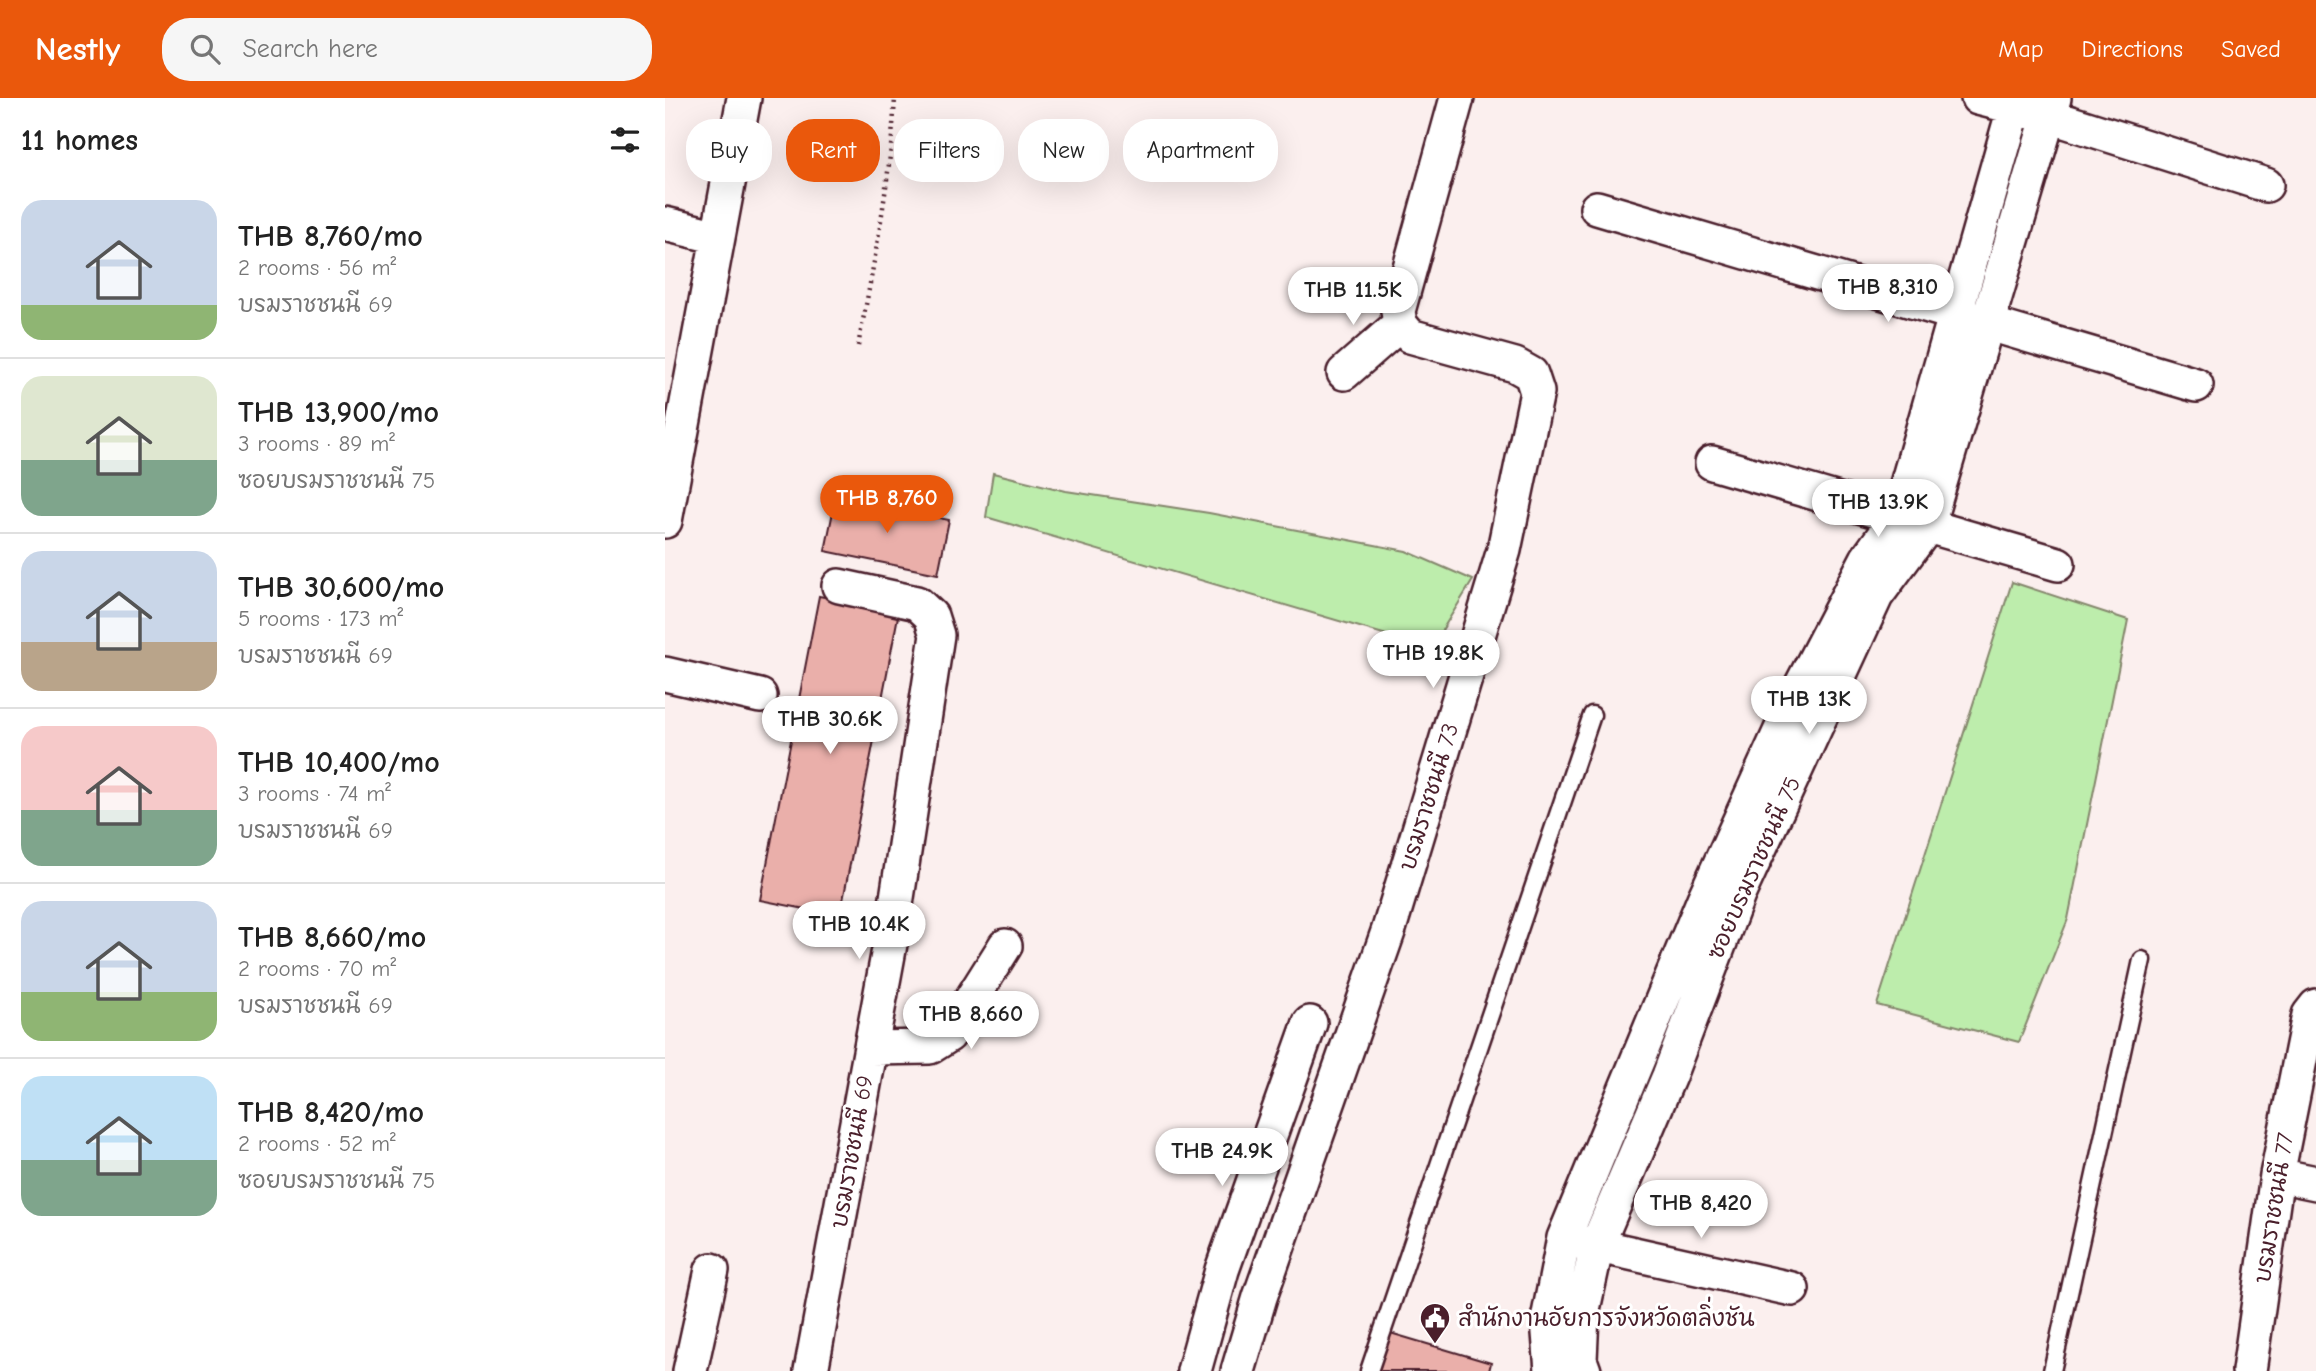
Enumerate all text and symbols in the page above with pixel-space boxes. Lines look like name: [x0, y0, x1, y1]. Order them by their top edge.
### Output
search box: [162, 18, 652, 81]
text: Nestly: [35, 30, 120, 68]
icon: search: [186, 30, 224, 68]
text: Search here: [242, 34, 378, 64]
text: Map: [1998, 35, 2044, 63]
text: Directions: [2082, 35, 2183, 63]
text: Saved: [2221, 35, 2281, 63]
chip: Buy: [686, 119, 772, 182]
chip: Rent: [786, 119, 880, 182]
chip: Filters: [894, 119, 1004, 182]
chip: New: [1018, 119, 1109, 182]
chip: Apartment: [1123, 119, 1278, 182]
icon: filters: [606, 121, 644, 159]
text: 11 homes: [21, 123, 138, 158]
text: THB 8,760/mo: [238, 219, 423, 254]
icon: home: [77, 228, 161, 312]
text: 2 rooms · 56 m²: [238, 254, 396, 281]
pin: THB 8,310: [1808, 264, 1968, 324]
pin: THB 11.5K: [1273, 268, 1433, 327]
text: THB 8,310: [1838, 273, 1938, 300]
text: THB 11.5K: [1304, 276, 1402, 303]
text: บรมราชชนนี 69: [238, 291, 393, 318]
text: THB 13,900/mo: [238, 395, 439, 430]
icon: home: [77, 404, 161, 488]
text: 3 rooms · 89 m²: [238, 430, 395, 457]
text: ซอยบรมราชชนนี 75: [238, 467, 435, 494]
pin: THB 8,760: [807, 476, 967, 535]
pin: THB 13.9K: [1798, 480, 1958, 539]
text: THB 8,760: [836, 484, 938, 511]
text: THB 13.9K: [1828, 488, 1928, 515]
text: THB 30,600/mo: [238, 570, 444, 605]
icon: home: [77, 579, 161, 663]
text: 5 rooms · 173 m²: [238, 605, 403, 632]
pin: THB 19.8K: [1353, 630, 1513, 690]
text: THB 19.8K: [1383, 639, 1483, 666]
text: บรมราชชนนี 69: [238, 642, 393, 669]
pin: THB 13K: [1744, 676, 1874, 736]
text: THB 13K: [1767, 685, 1851, 712]
pin: THB 30.6K: [750, 696, 910, 756]
text: THB 30.6K: [778, 705, 882, 732]
street label: บรมราชชนนี 73: [1392, 719, 1464, 874]
text: THB 10,400/mo: [238, 745, 440, 780]
icon: home: [77, 754, 161, 838]
street label: ซอยบรมราชชนนี 75: [1700, 772, 1806, 964]
text: 3 rooms · 74 m²: [238, 780, 391, 807]
text: บรมราชชนนี 69: [238, 817, 393, 844]
pin: THB 10.4K: [779, 902, 939, 961]
text: THB 10.4K: [809, 910, 909, 937]
text: THB 8,660/mo: [238, 920, 426, 955]
icon: home: [77, 929, 161, 1013]
text: 2 rooms · 70 m²: [238, 955, 396, 982]
text: บรมราชชนนี 69: [238, 992, 393, 1019]
pin: THB 8,660: [891, 992, 1051, 1051]
text: THB 8,660: [919, 1000, 1023, 1027]
street label: บรมราชชนนี 69: [823, 1073, 879, 1231]
text: THB 8,420/mo: [238, 1095, 424, 1130]
icon: home: [77, 1104, 161, 1188]
pin: THB 24.9K: [1142, 1128, 1302, 1188]
text: 2 rooms · 52 m²: [238, 1130, 396, 1157]
street label: บรมราชชนนี 77: [2247, 1130, 2299, 1285]
text: THB 24.9K: [1171, 1137, 1273, 1164]
text: ซอยบรมราชชนนี 75: [238, 1167, 435, 1194]
pin: THB 8,420: [1621, 1180, 1781, 1240]
text: THB 8,420: [1650, 1189, 1752, 1216]
place label: สำนักงานอัยการจังหวัดตลิ่งชัน: [1458, 1296, 1755, 1332]
public building icon: สำนักงานอัยการจังหวัดตลิ่งชัน: [1418, 1301, 1452, 1345]

